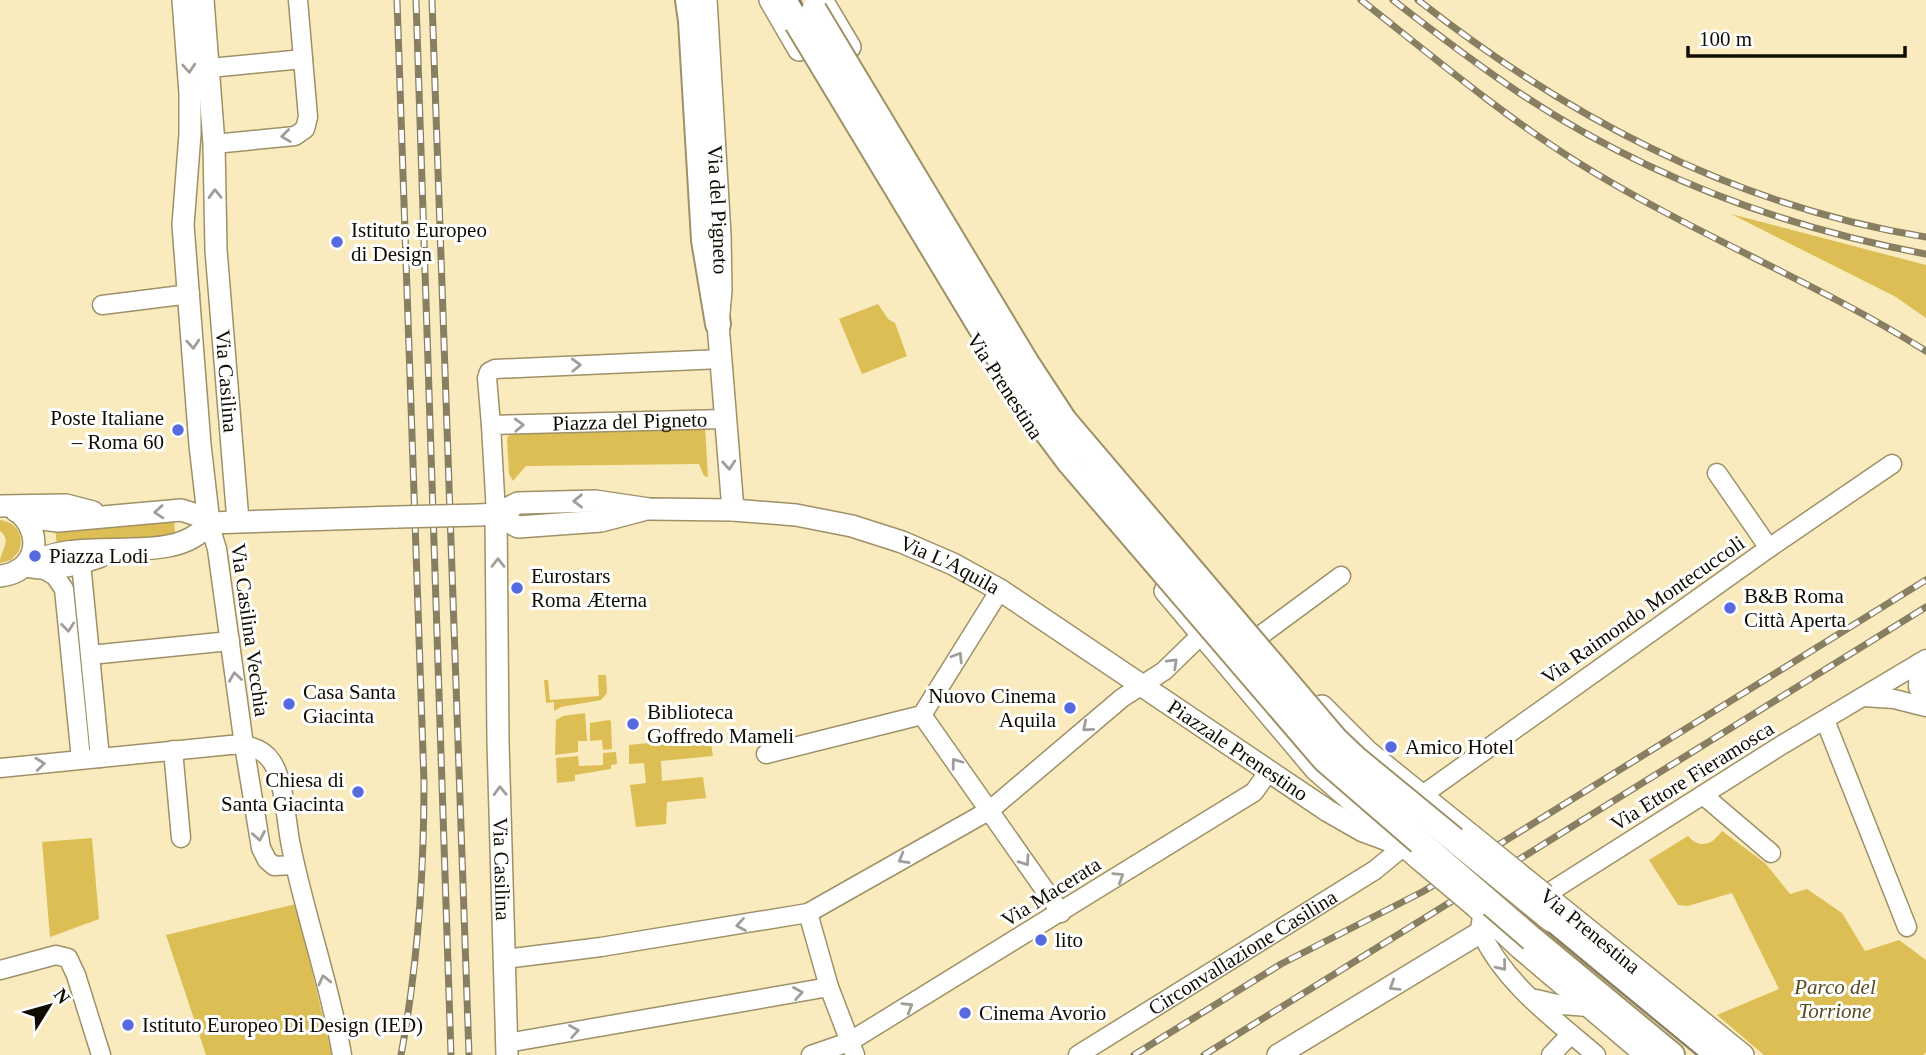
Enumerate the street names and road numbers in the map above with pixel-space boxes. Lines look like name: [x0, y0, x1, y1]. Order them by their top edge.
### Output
street label: Via del Pigneto: [703, 144, 733, 275]
street label: Via Prenestina: [962, 328, 1049, 444]
street label: Via Casilina: [211, 329, 243, 434]
street label: Piazza del Pigneto: [552, 407, 708, 435]
street label: Via L'Aquila: [896, 531, 1004, 600]
street label: Via Raimondo Montecuccoli: [1537, 531, 1749, 689]
street label: Via Casilina Vecchia: [226, 542, 274, 719]
street label: Piazzale Prenestino: [1163, 694, 1312, 806]
street label: Via Ettore Fieramosca: [1606, 716, 1779, 836]
street label: Via Casilina: [488, 817, 515, 922]
street label: Via Macerata: [997, 852, 1106, 932]
street label: Via Prenestina: [1535, 883, 1645, 979]
street label: Circonvallazione Casilina: [1144, 884, 1342, 1020]

